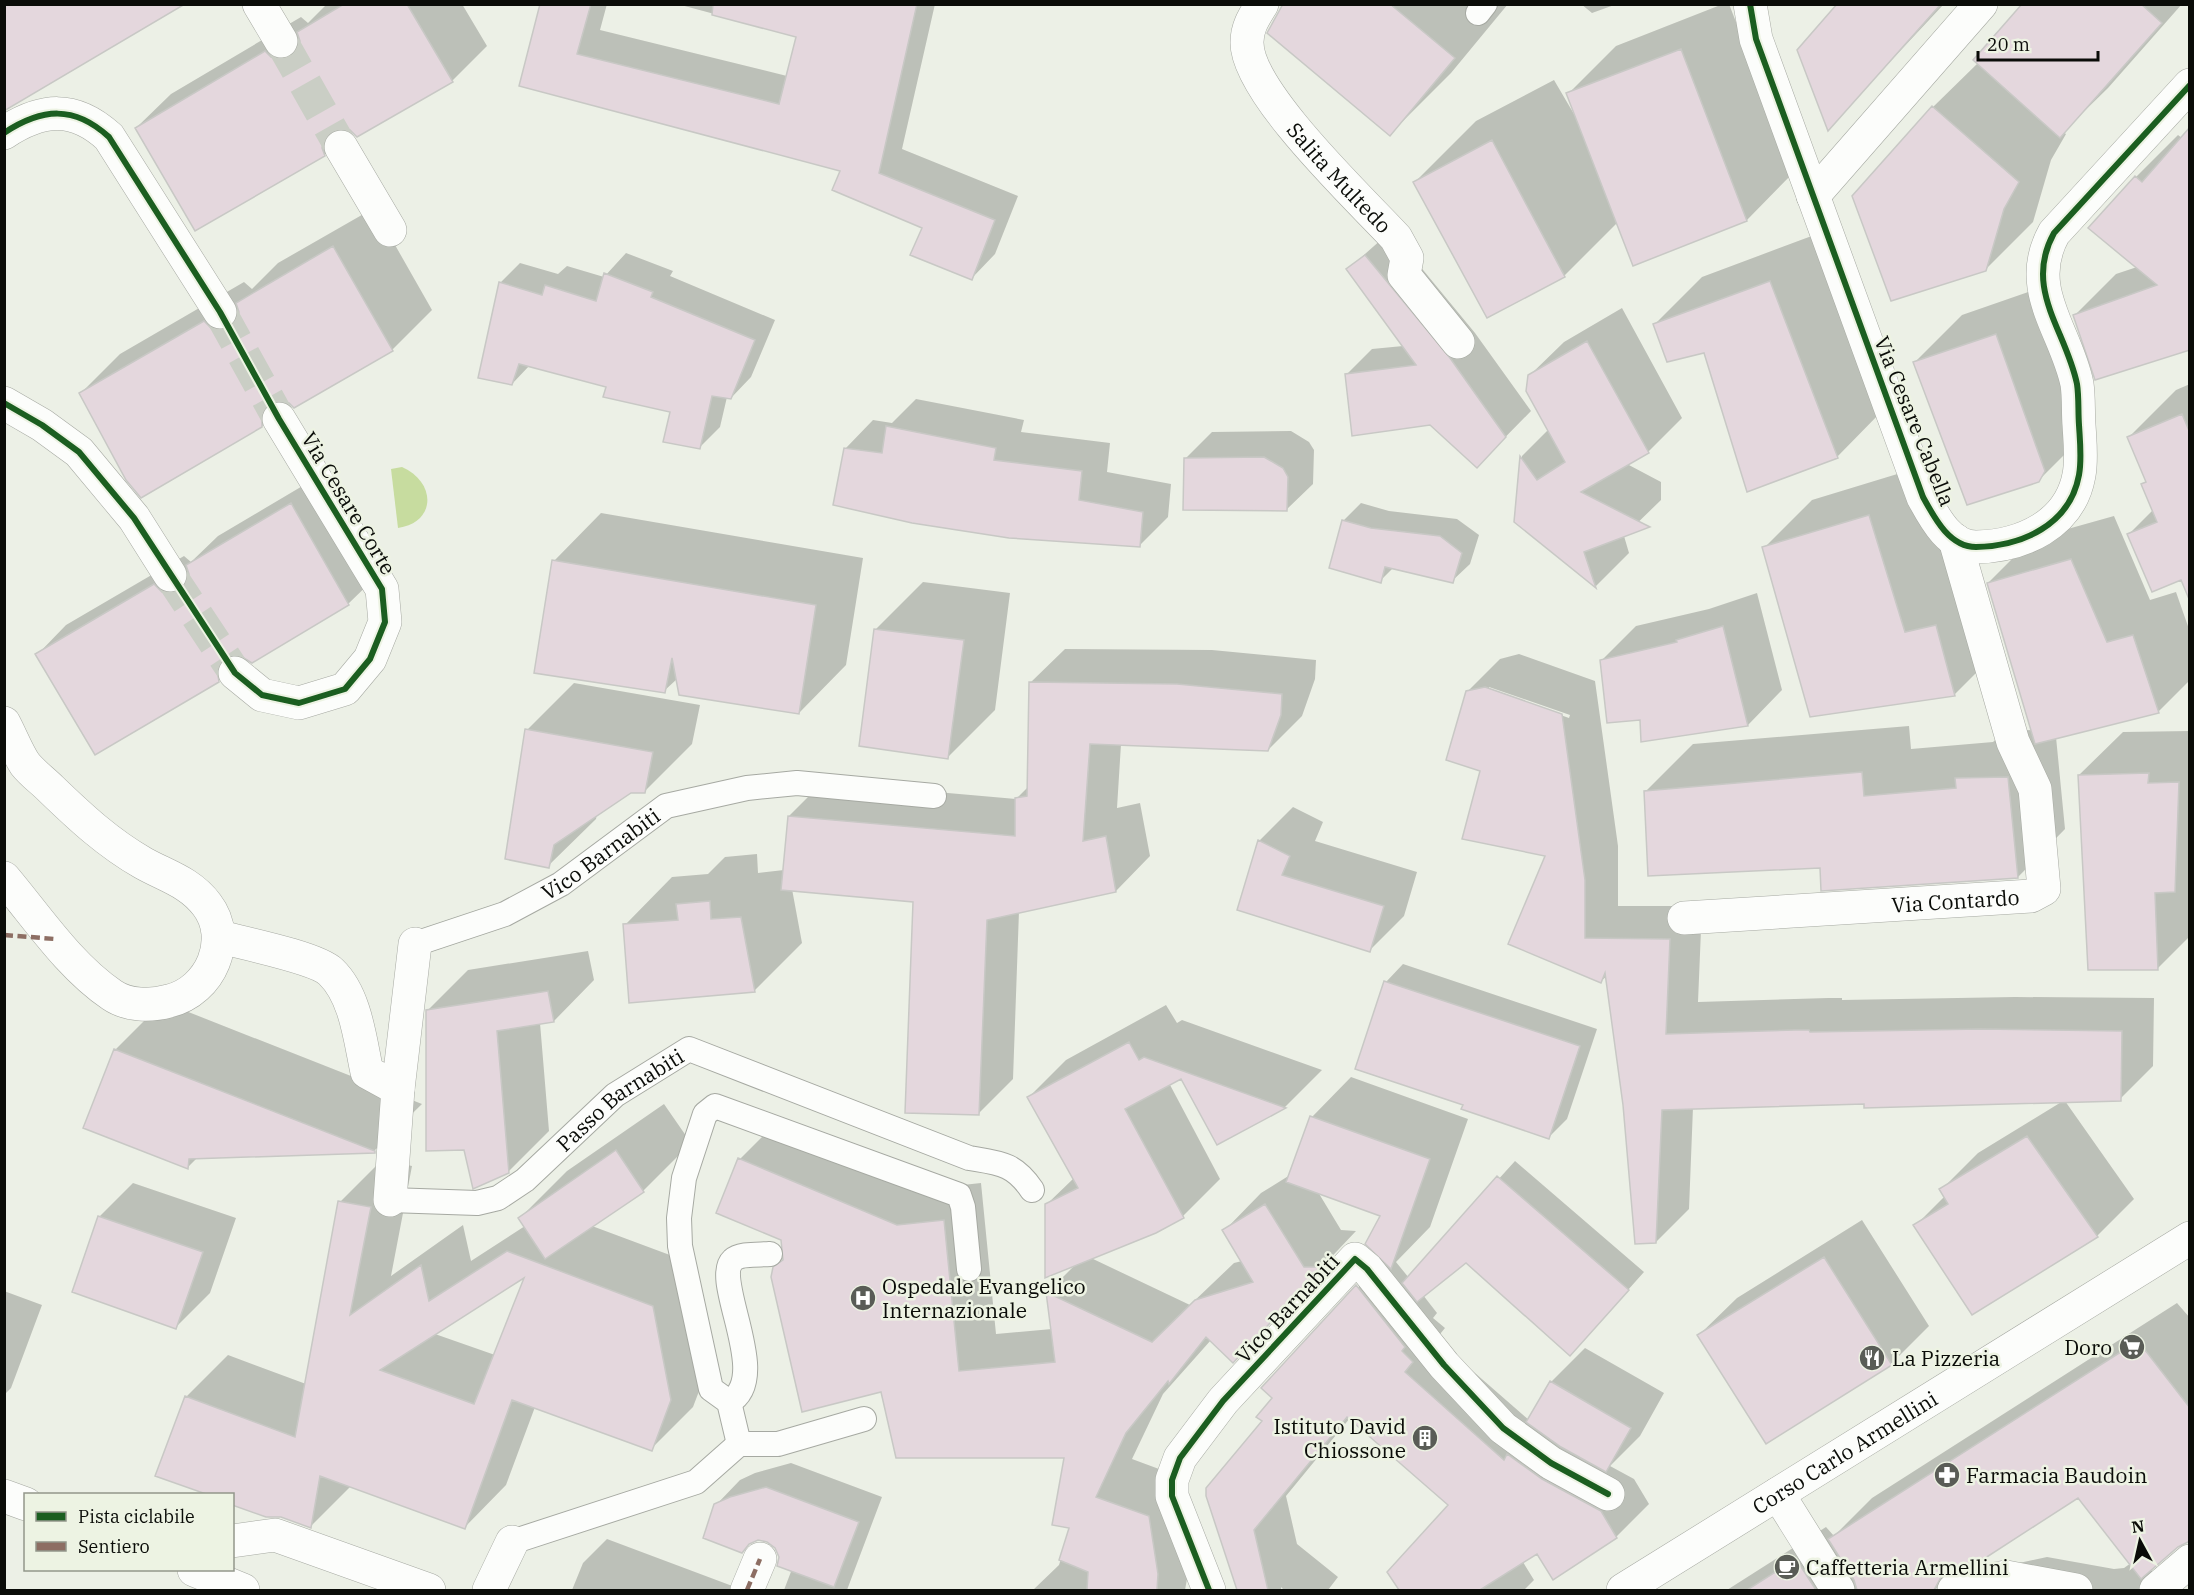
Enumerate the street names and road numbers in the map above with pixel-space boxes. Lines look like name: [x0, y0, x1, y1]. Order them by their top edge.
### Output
street label: Salita Multedo: [1281, 116, 1398, 239]
street label: Via Cesare Cabella: [1868, 332, 1962, 510]
street label: Via Cesare Corte: [295, 426, 403, 580]
street label: Vico Barnabiti: [536, 801, 665, 906]
street label: Via Contardo: [1891, 883, 2020, 919]
street label: Passo Barnabiti: [550, 1042, 689, 1157]
street label: Vico Barnabiti: [1229, 1247, 1345, 1369]
street label: Corso Carlo Armellini: [1747, 1384, 1943, 1520]

